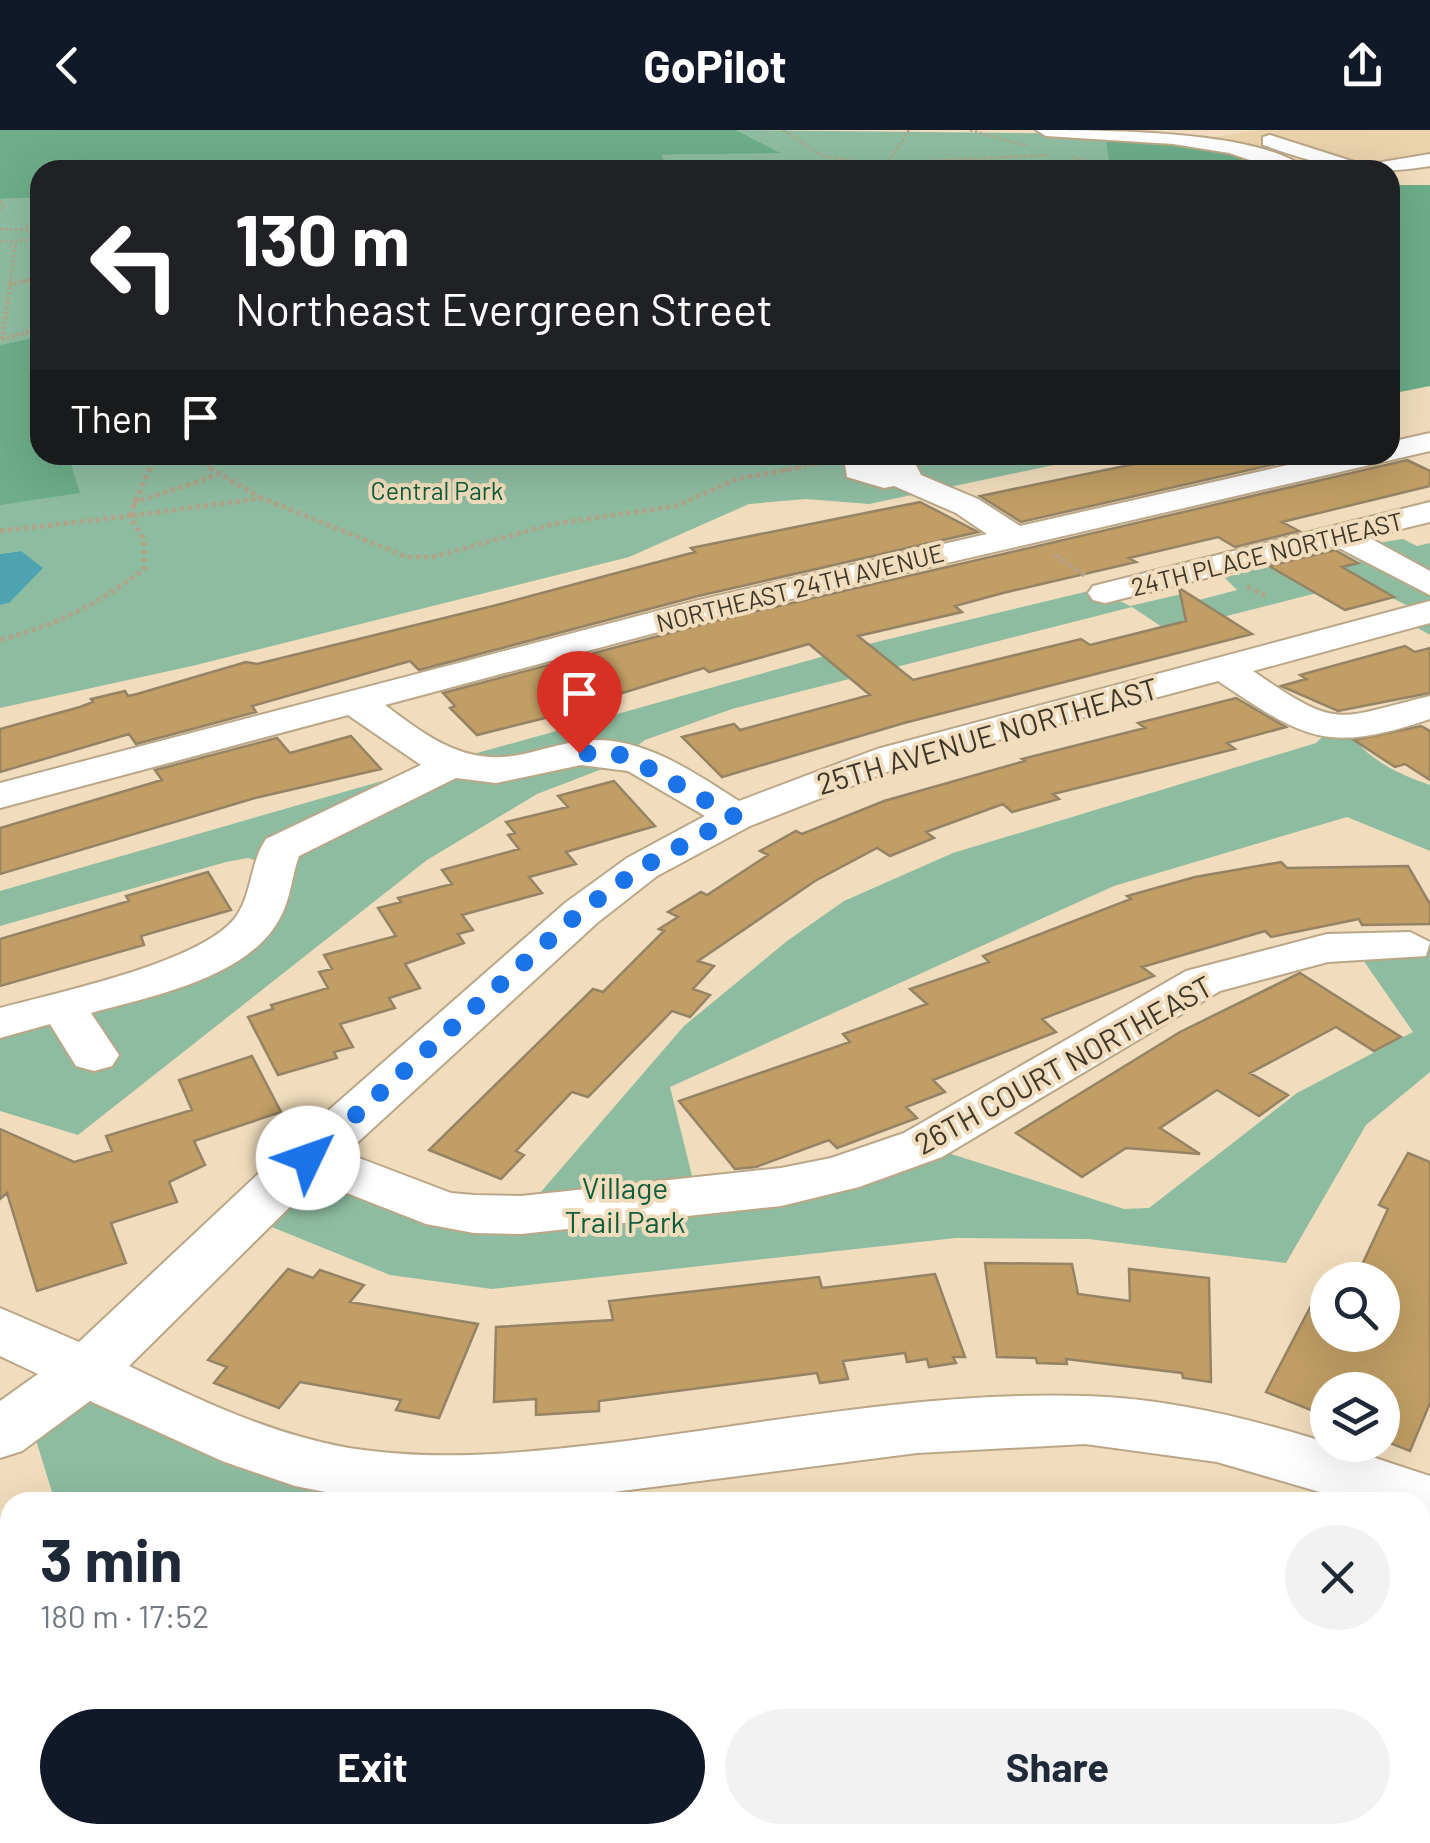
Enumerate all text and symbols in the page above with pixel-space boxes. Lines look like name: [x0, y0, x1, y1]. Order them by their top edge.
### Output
icon: back: [40, 38, 95, 93]
text: GoPilot: [643, 38, 787, 92]
icon: share: [1335, 38, 1390, 93]
text: 130 m: [235, 196, 410, 280]
icon: left: [70, 200, 200, 330]
text: Northeast Evergreen Street: [235, 281, 773, 335]
icon: arrive: [173, 390, 228, 445]
text: Then: [70, 395, 153, 441]
park label: Central Park: [371, 475, 503, 505]
street label: 24TH PLACE NORTHEAST: [1128, 505, 1406, 601]
street label: NORTHEAST 24TH AVENUE: [653, 537, 947, 637]
pin: [537, 651, 622, 754]
icon: arrive: [552, 666, 607, 721]
street label: 25TH AVENUE NORTHEAST: [812, 669, 1162, 801]
street label: 26TH COURT NORTHEAST: [908, 967, 1218, 1161]
position arrow: [256, 1106, 360, 1210]
park label: Village Trail Park: [564, 1169, 686, 1239]
map controls: [1310, 1262, 1400, 1462]
button: search: [1310, 1262, 1400, 1352]
button: layers: [1310, 1372, 1400, 1462]
text: 3 min: [40, 1522, 183, 1594]
button: close: [1285, 1525, 1390, 1630]
text: 180 m · 17:52: [40, 1596, 209, 1634]
button: Exit: [40, 1709, 705, 1824]
button: Share: [725, 1709, 1390, 1824]

